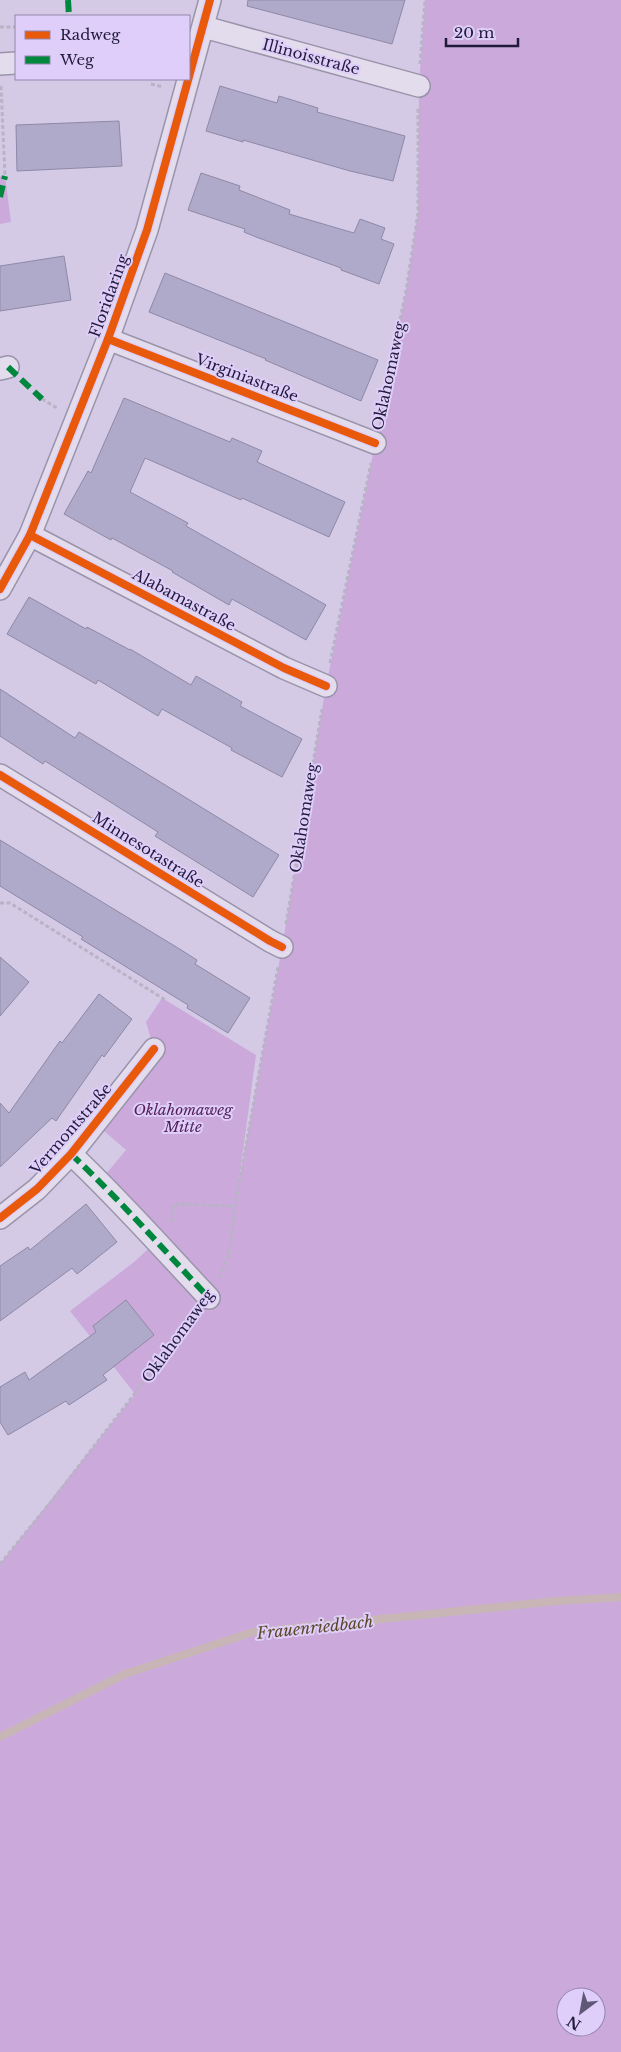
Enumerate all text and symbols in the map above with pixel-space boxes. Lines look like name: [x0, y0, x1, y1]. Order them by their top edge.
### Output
legend: [15, 15, 190, 80]
scale bar: [446, 15, 518, 47]
text: 20 m: [454, 23, 494, 42]
text: Radweg: [60, 25, 121, 44]
street label: Illinoisstraße: [260, 34, 362, 79]
text: Weg: [59, 50, 95, 69]
street label: Floridaring: [85, 251, 133, 340]
street label: Oklahomaweg: [368, 319, 410, 432]
street label: Virginiastraße: [192, 349, 301, 406]
street label: Alabamastraße: [129, 564, 239, 635]
street label: Oklahomaweg: [285, 761, 322, 874]
street label: Minnesotastraße: [89, 808, 208, 892]
street label: Vermontstraße: [25, 1079, 116, 1179]
park label: Oklahomaweg Mitte: [134, 1100, 233, 1136]
street label: Oklahomaweg: [137, 1284, 218, 1386]
water label: Frauenriedbach: [255, 1611, 374, 1643]
north arrow: [556, 1987, 606, 2037]
text: N: [564, 2012, 584, 2034]

